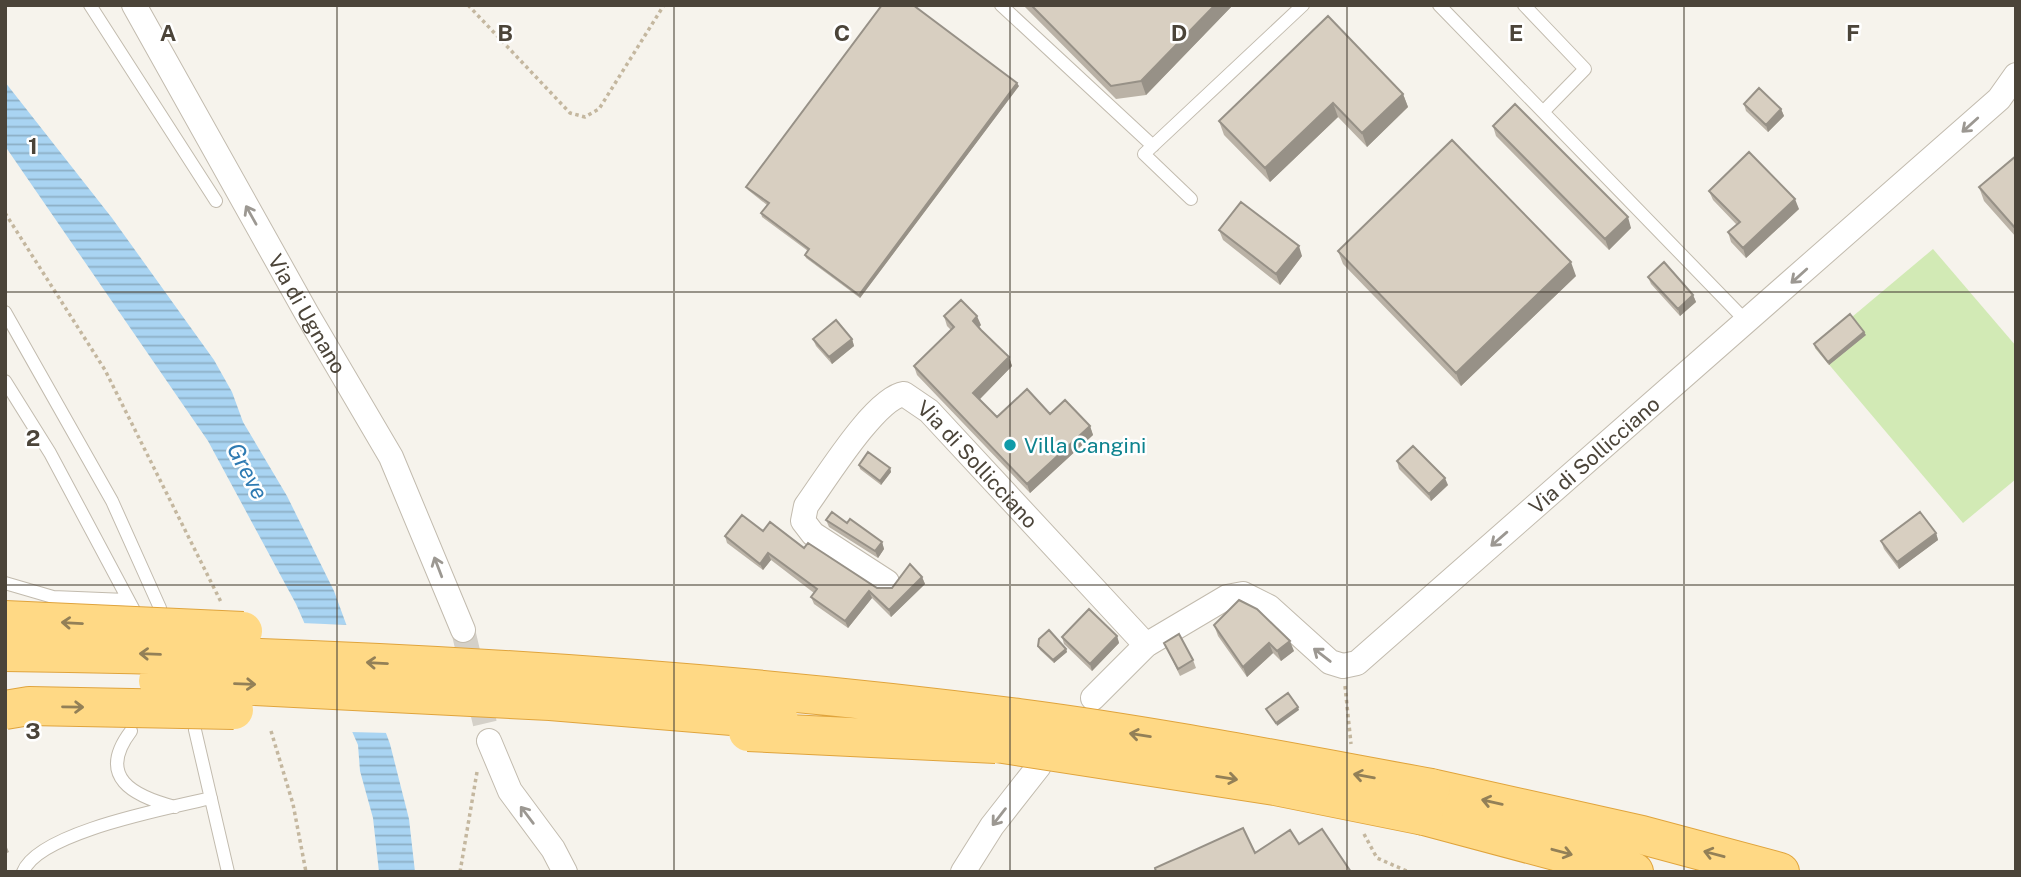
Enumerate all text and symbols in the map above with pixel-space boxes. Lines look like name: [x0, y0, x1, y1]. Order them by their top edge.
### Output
text: A: [160, 19, 177, 46]
text: B: [497, 19, 513, 46]
text: C: [834, 19, 850, 46]
text: D: [1171, 19, 1187, 46]
text: E: [1509, 19, 1523, 46]
text: F: [1846, 19, 1860, 46]
one-way arrow: [1961, 117, 1979, 133]
text: 1: [28, 132, 38, 159]
one-way arrow: [244, 205, 257, 226]
street label: Via di Ugnano: [263, 249, 352, 378]
one-way arrow: [1790, 268, 1808, 284]
street label: Via di Sollicciano: [1524, 391, 1665, 519]
street label: Via di Sollicciano: [913, 395, 1043, 533]
text: 2: [26, 424, 40, 451]
place label: Villa Cangini: [1024, 433, 1146, 458]
marker: Villa Cangini: [1002, 437, 1018, 453]
water label: Greve: [222, 438, 274, 504]
one-way arrow: [1491, 531, 1509, 547]
one-way arrow: [431, 556, 444, 578]
one-way arrow: [61, 616, 84, 629]
one-way arrow: [138, 648, 161, 661]
one-way arrow: [1313, 648, 1331, 663]
one-way arrow: [366, 656, 389, 669]
one-way arrow: [233, 678, 256, 691]
one-way arrow: [61, 700, 84, 713]
text: 3: [25, 717, 41, 744]
one-way arrow: [1129, 728, 1152, 741]
one-way arrow: [1353, 769, 1376, 782]
one-way arrow: [1215, 772, 1238, 785]
one-way arrow: [1482, 795, 1504, 808]
one-way arrow: [520, 806, 535, 825]
one-way arrow: [992, 807, 1007, 826]
one-way arrow: [1550, 847, 1572, 860]
one-way arrow: [1703, 847, 1726, 860]

